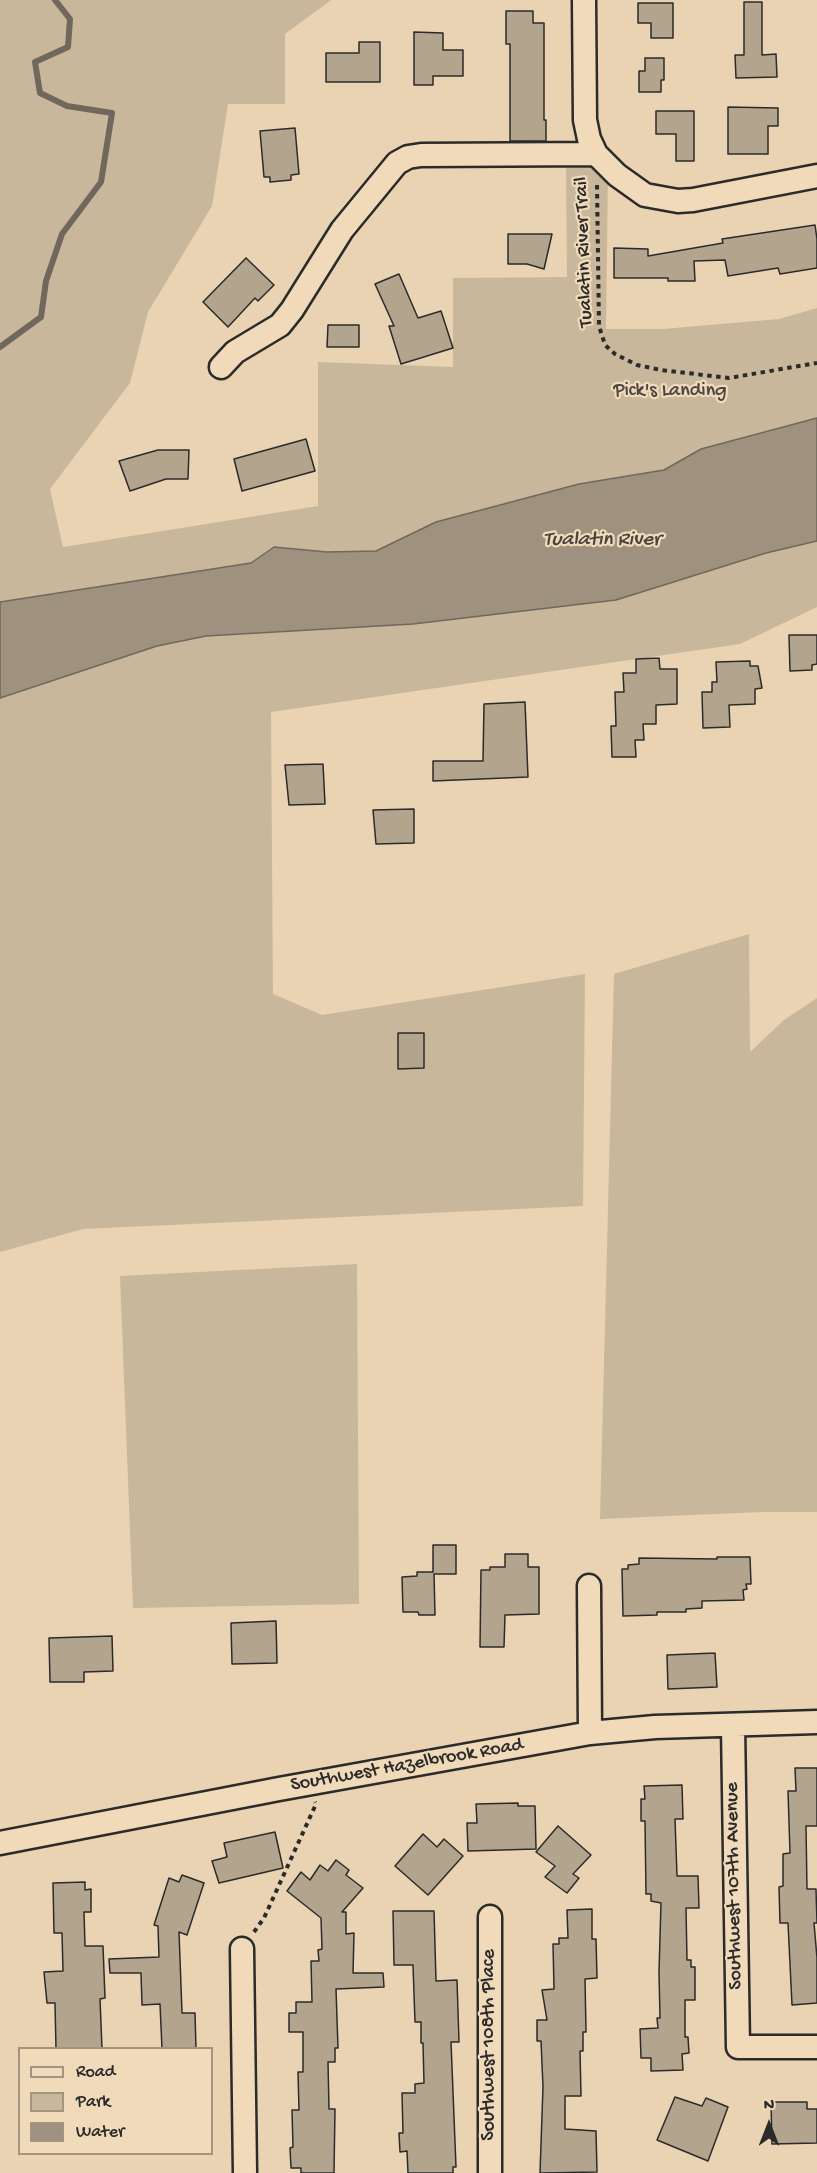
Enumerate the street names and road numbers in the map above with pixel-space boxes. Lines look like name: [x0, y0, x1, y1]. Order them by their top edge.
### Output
street label: Tualatin River Trail: [570, 176, 600, 328]
street label: Southwest Hazelbrook Road: [289, 1734, 525, 1798]
street label: Southwest 107th Avenue: [721, 1782, 749, 1990]
street label: Southwest 108th Place: [478, 1949, 502, 2141]

